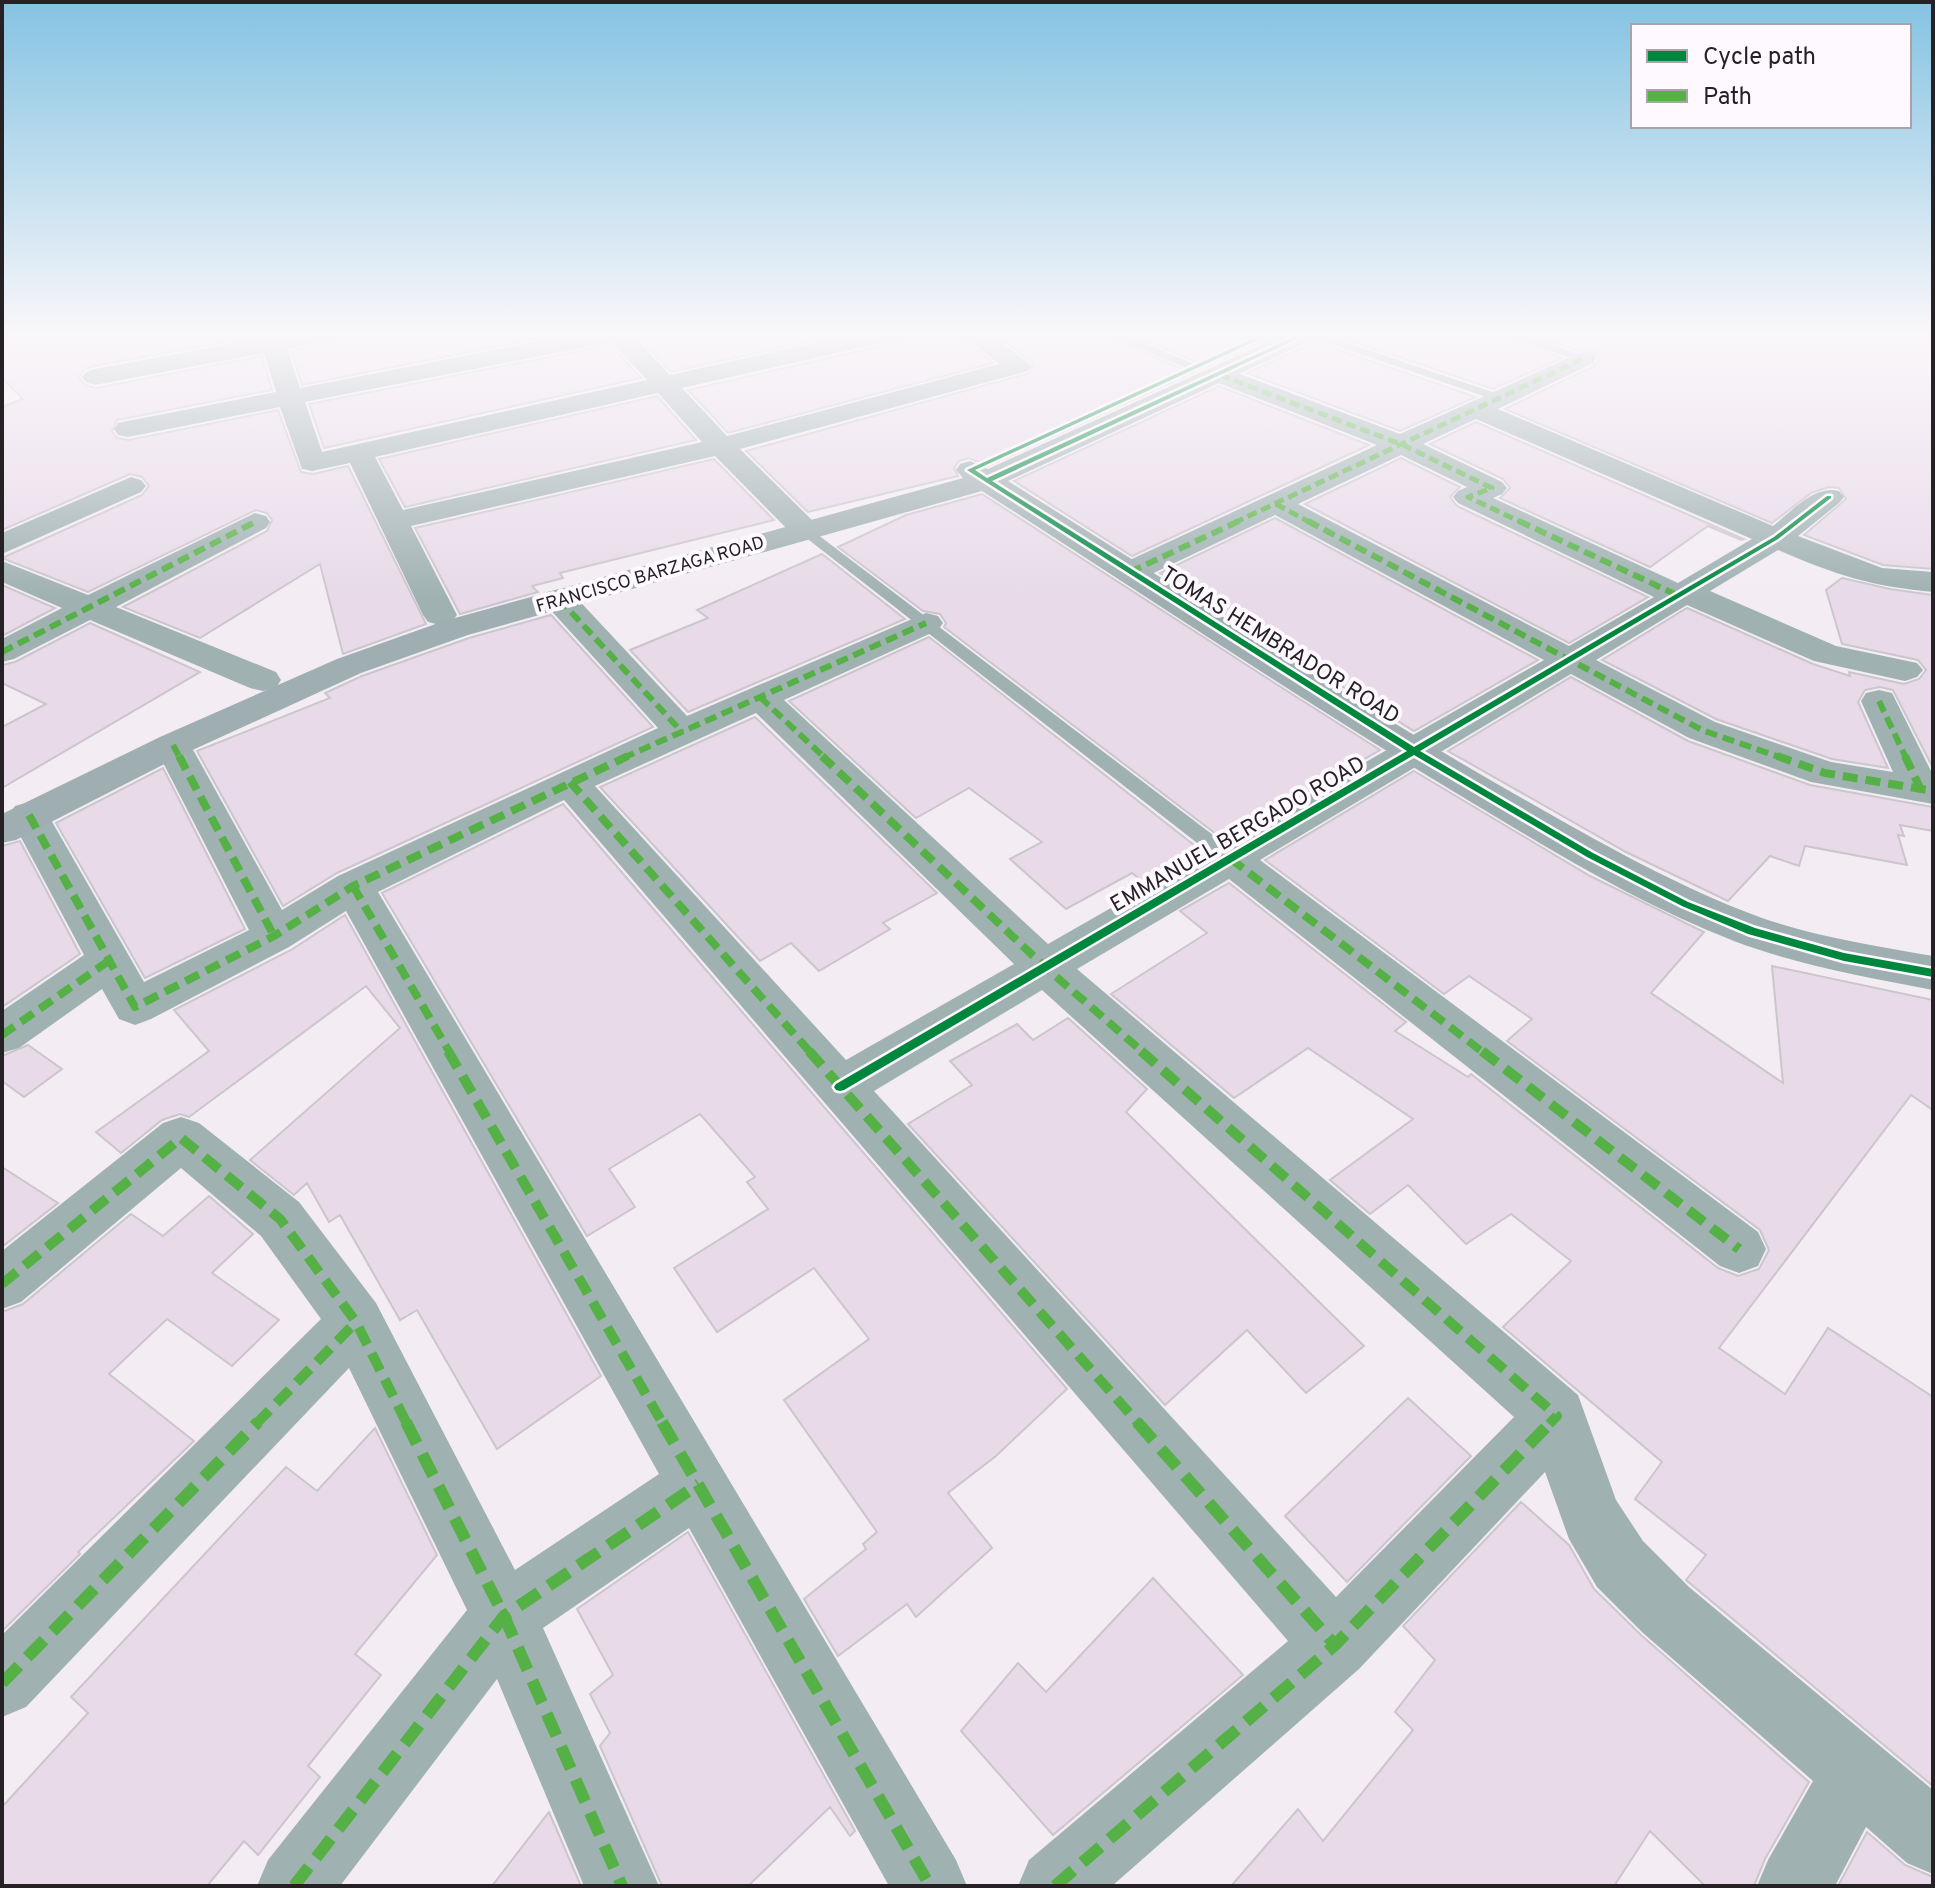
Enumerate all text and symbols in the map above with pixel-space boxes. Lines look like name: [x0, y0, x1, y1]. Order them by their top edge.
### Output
legend: [1631, 24, 1911, 128]
text: Cycle path: [1703, 43, 1816, 73]
text: Path: [1703, 83, 1752, 113]
street label: FRANCISCO BARZAGA ROAD: [534, 532, 767, 619]
street label: TOMAS HEMBRADOR ROAD: [1155, 561, 1404, 731]
street label: EMMANUEL BERGADO ROAD: [1106, 751, 1370, 919]

